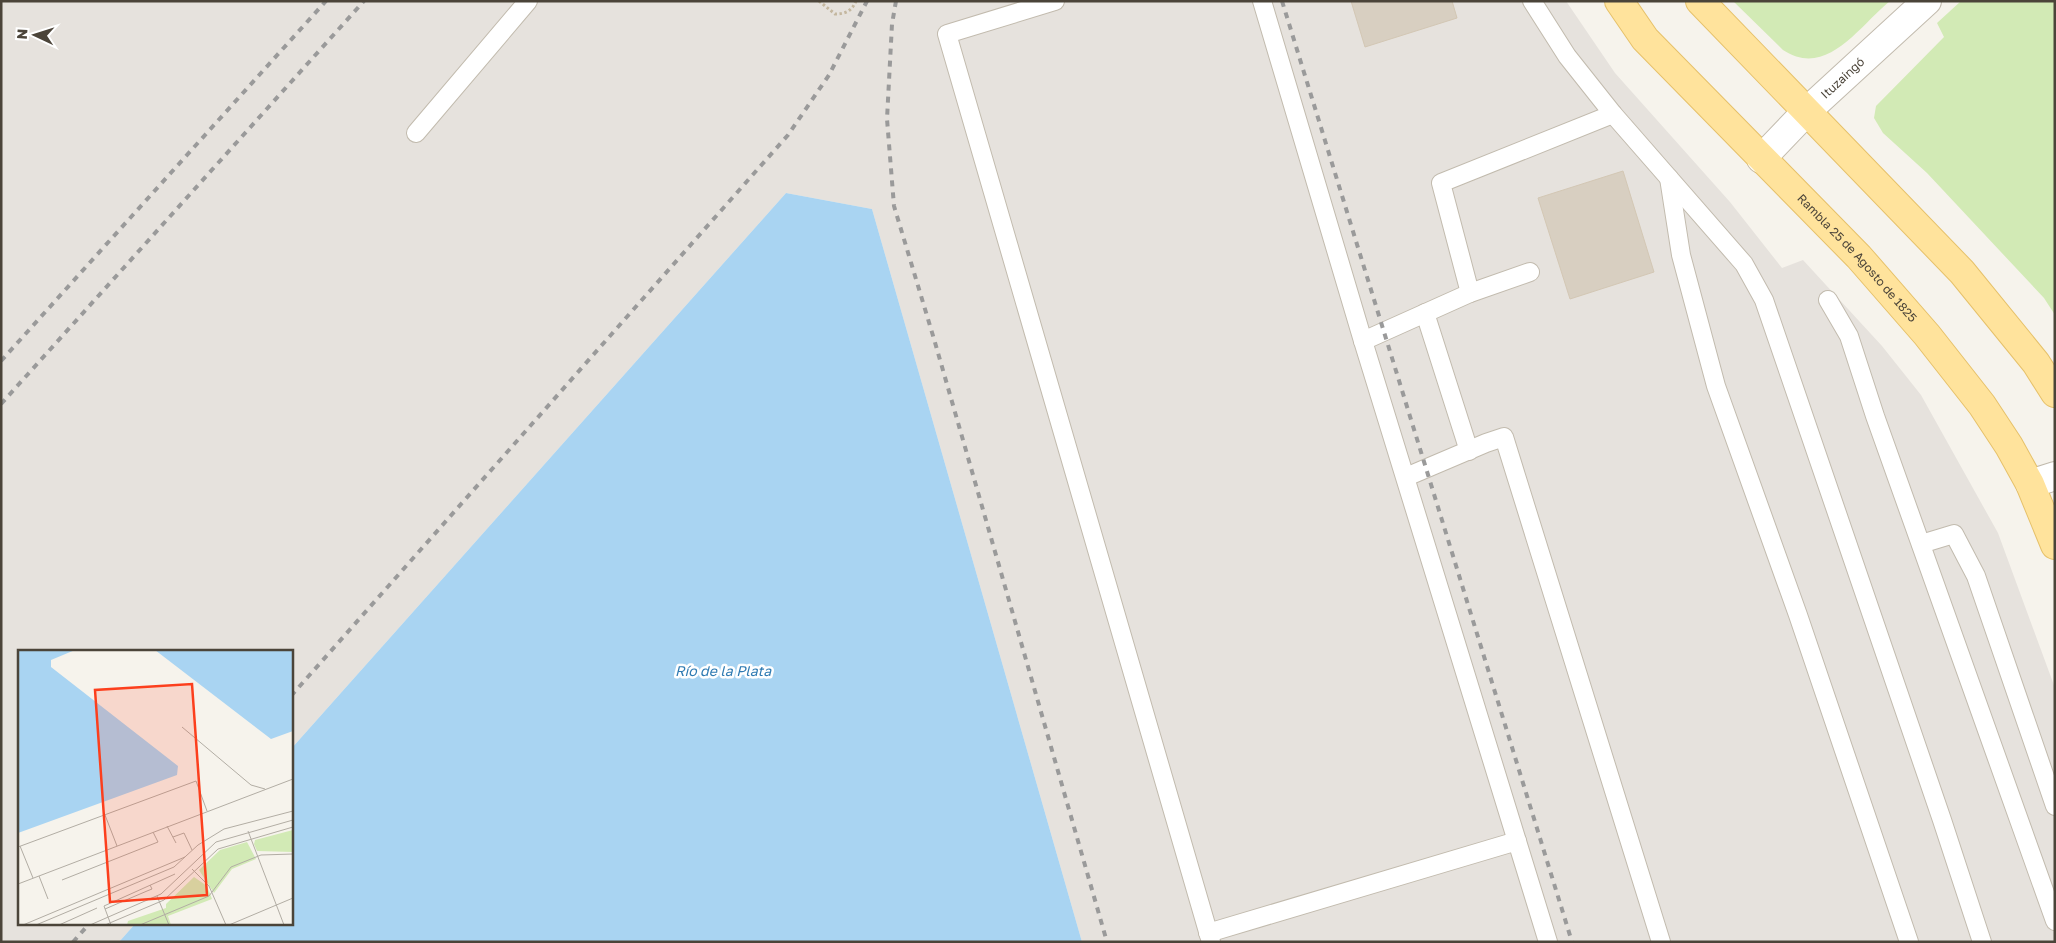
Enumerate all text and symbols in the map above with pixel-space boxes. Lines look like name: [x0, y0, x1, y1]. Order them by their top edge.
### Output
north arrow: [10, 10, 60, 60]
text: N: [13, 28, 30, 40]
street label: Ituzaingó: [1818, 54, 1867, 102]
street label: Rambla 25 de Agosto de 1825: [1794, 191, 1920, 325]
inset map: [18, 650, 292, 926]
water label: Río de la Plata: [675, 662, 772, 679]

